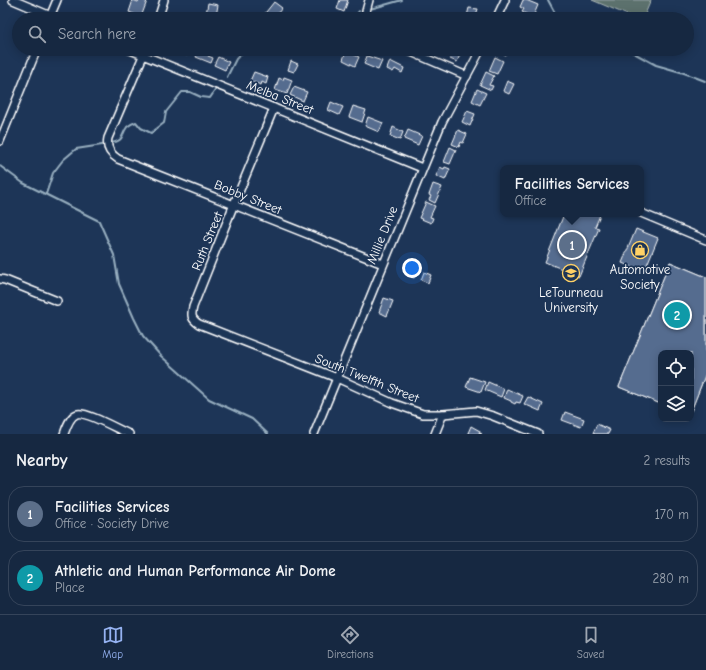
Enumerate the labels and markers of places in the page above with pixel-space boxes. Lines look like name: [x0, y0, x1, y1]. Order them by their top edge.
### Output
pin: 1: [559, 230, 585, 260]
shop icon: Automotive Society: [630, 240, 650, 260]
place label: Automotive Society: [610, 262, 671, 292]
school or university icon: LeTourneau University: [561, 263, 581, 283]
place label: LeTourneau University: [539, 285, 603, 315]
pin: 2: [664, 300, 690, 330]

